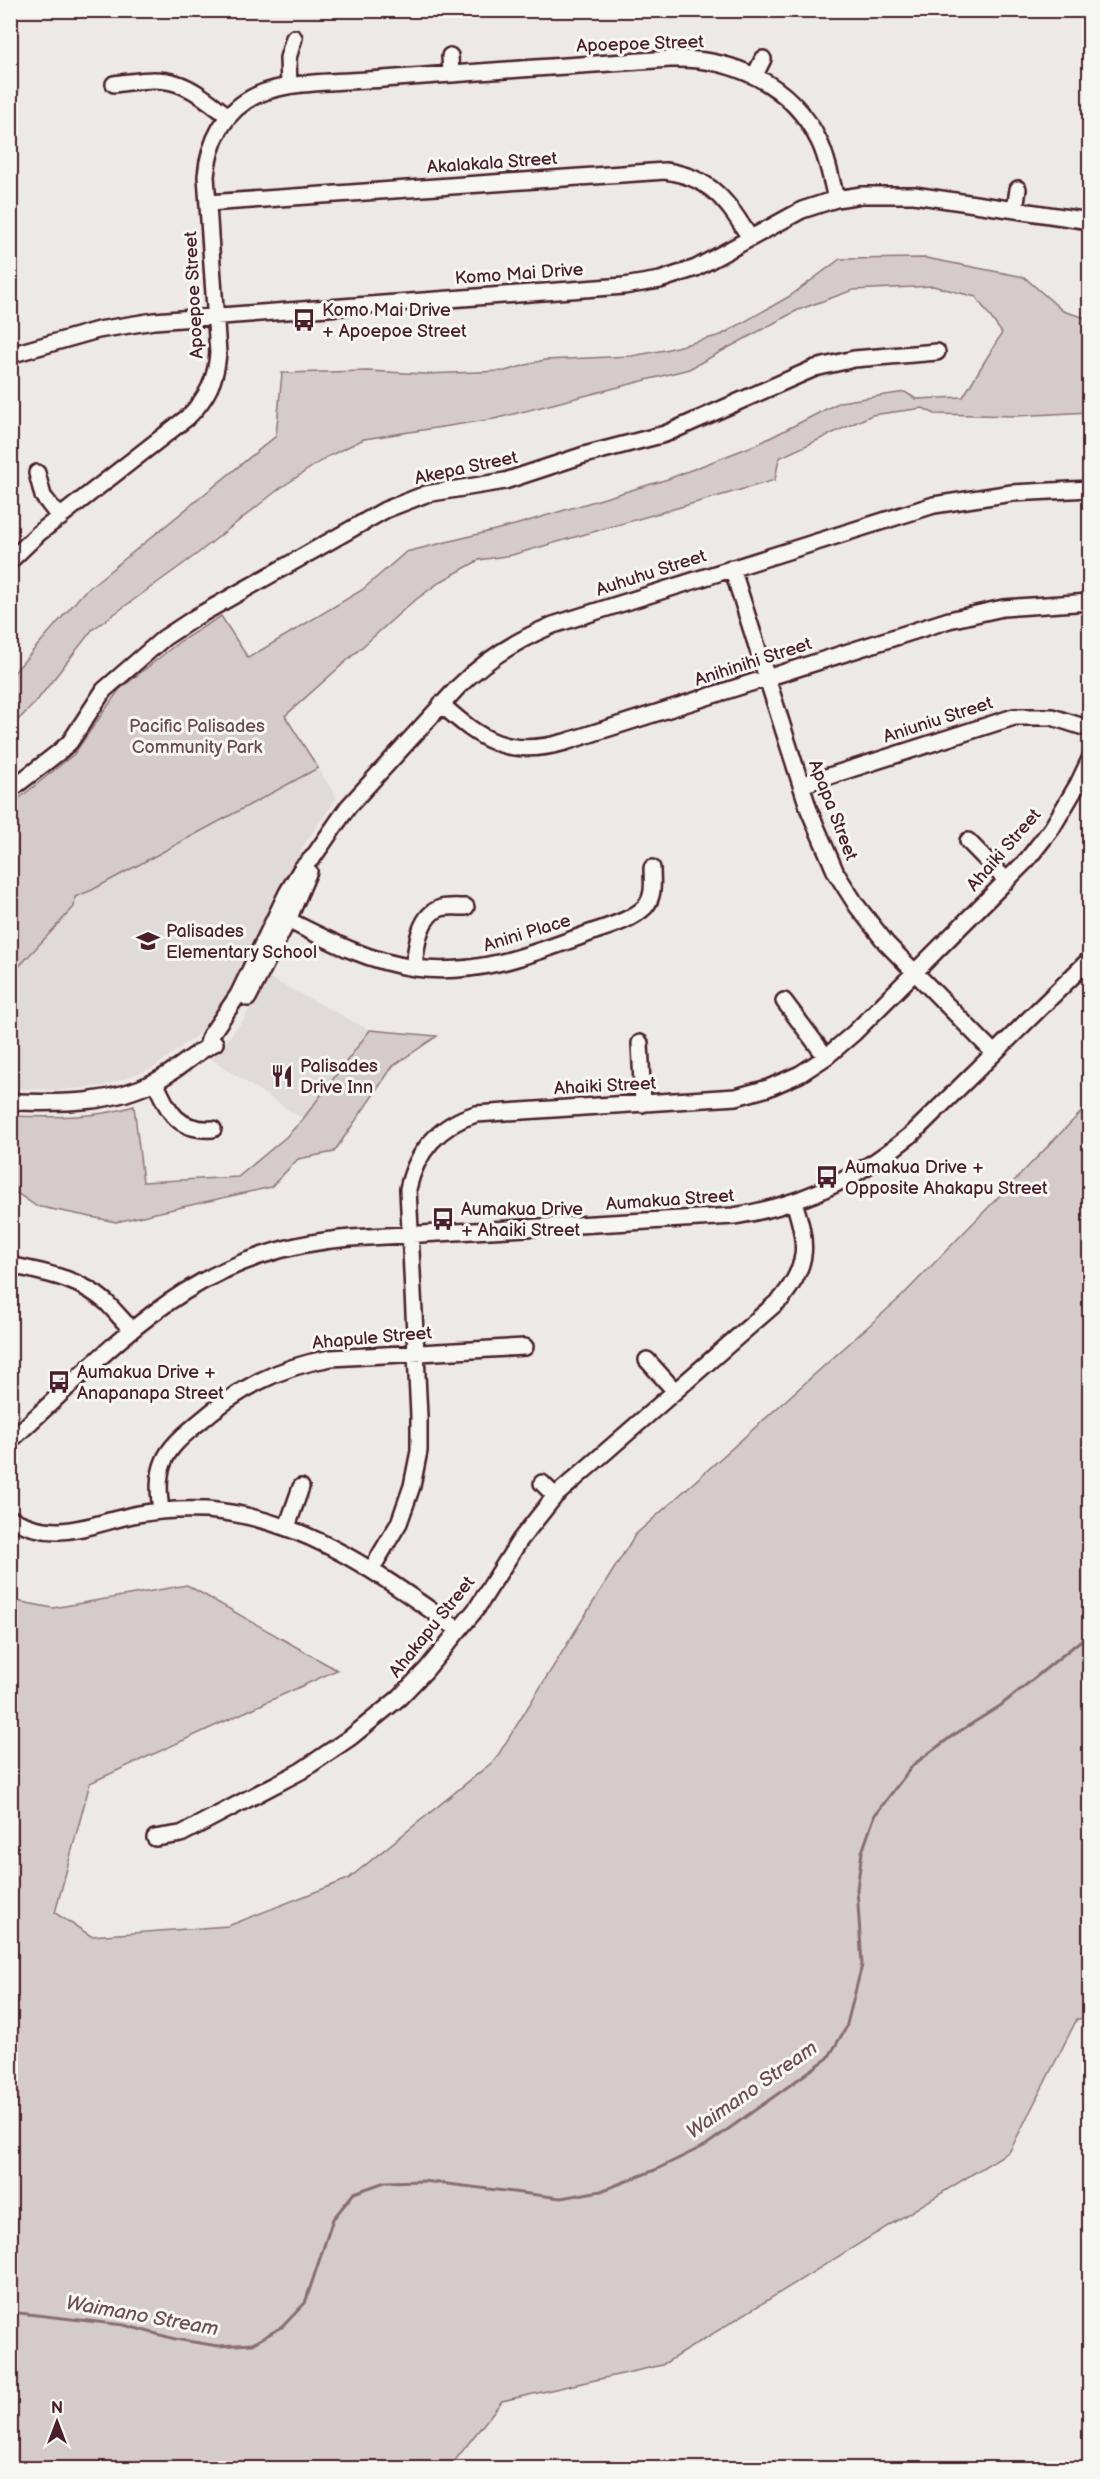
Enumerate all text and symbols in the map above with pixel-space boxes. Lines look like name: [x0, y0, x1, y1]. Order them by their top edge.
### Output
street label: Apoepoe Street: [576, 31, 705, 57]
street label: Akalakala Street: [426, 148, 558, 178]
street label: Apoepoe Street: [180, 230, 208, 359]
street label: Komo Mai Drive: [454, 259, 584, 289]
place label: Komo Mai Drive + Apoepoe Street: [322, 300, 467, 342]
bus stop icon: Komo Mai Drive + Apoepoe Street: [291, 307, 317, 333]
street label: Akepa Street: [413, 447, 520, 489]
street label: Auhuhu Street: [593, 545, 709, 601]
street label: Anihinihi Street: [692, 633, 815, 691]
street label: Aniuniu Street: [881, 692, 996, 748]
park label: Pacific Palisades Community Park: [129, 716, 265, 758]
street label: Apapa Street: [804, 757, 862, 864]
street label: Ahaiki Street: [963, 804, 1046, 895]
street label: Anini Place: [481, 910, 574, 956]
place label: Palisades Elementary School: [166, 921, 317, 963]
school or university icon: Palisades Elementary School: [135, 928, 161, 954]
place label: Palisades Drive Inn: [300, 1056, 378, 1098]
restaurant icon: Palisades Drive Inn: [269, 1063, 295, 1089]
street label: Ahaiki Street: [553, 1073, 657, 1099]
place label: Aumakua Drive + Opposite Ahakapu Street: [845, 1157, 1048, 1199]
bus stop icon: Aumakua Drive + Opposite Ahakapu Street: [814, 1164, 840, 1190]
street label: Aumakua Street: [605, 1185, 735, 1215]
place label: Aumakua Drive + Ahaiki Street: [461, 1199, 583, 1241]
bus stop icon: Aumakua Drive + Ahaiki Street: [430, 1206, 456, 1232]
street label: Ahapule Street: [311, 1322, 433, 1354]
place label: Aumakua Drive + Anapanapa Street: [77, 1362, 224, 1404]
bus stop icon: Aumakua Drive + Anapanapa Street: [46, 1369, 72, 1395]
street label: Ahakapu Street: [385, 1572, 479, 1682]
water label: Waimano Stream: [682, 2036, 822, 2144]
water label: Waimano Stream: [64, 2291, 220, 2341]
north arrow: [27, 2392, 87, 2452]
text: N: [51, 2399, 63, 2418]

